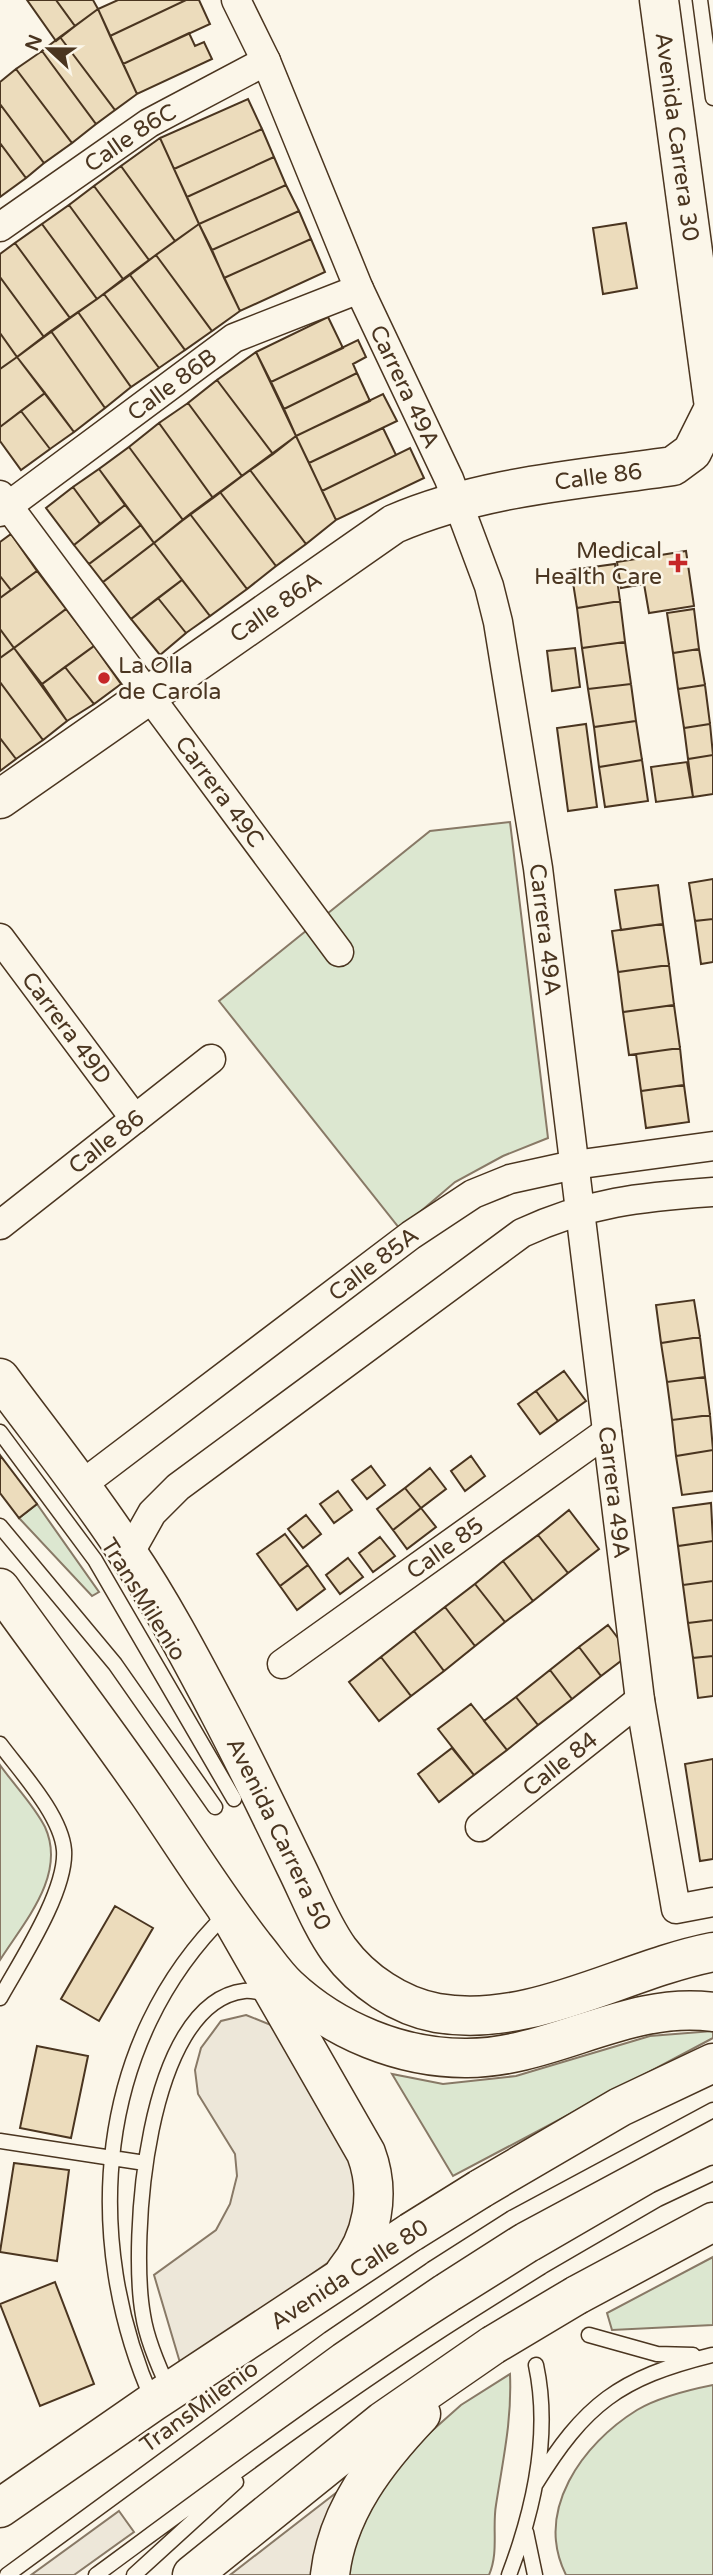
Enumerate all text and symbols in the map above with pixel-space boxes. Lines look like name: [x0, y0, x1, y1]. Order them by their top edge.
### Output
north arrow: [14, 14, 84, 84]
street label: Avenida Carrera 30: [649, 31, 704, 243]
text: N: [21, 32, 47, 54]
street label: Calle 86C: [79, 98, 181, 179]
street label: Carrera 49A: [363, 321, 445, 453]
street label: Calle 86B: [122, 343, 223, 427]
street label: Calle 86: [553, 457, 644, 497]
place label: Medical Health Care: [534, 537, 662, 591]
marker: Medical Health Care: [668, 553, 688, 573]
street label: Calle 86A: [225, 566, 327, 649]
place label: La Olla de Carola: [118, 652, 222, 706]
marker: La Olla de Carola: [96, 670, 112, 686]
street label: Carrera 49C: [169, 731, 270, 853]
street label: Carrera 49A: [523, 862, 567, 997]
street label: Carrera 49D: [15, 967, 117, 1090]
street label: Calle 86: [63, 1104, 150, 1181]
street label: Calle 85A: [323, 1221, 424, 1307]
street label: Carrera 49A: [592, 1425, 636, 1560]
street label: Calle 85: [401, 1512, 489, 1586]
street label: TransMilenio: [94, 1533, 192, 1666]
street label: Calle 84: [517, 1726, 604, 1803]
street label: Avenida Carrera 50: [220, 1733, 337, 1935]
street label: Avenida Calle 80: [265, 2213, 434, 2336]
street label: TransMilenio: [135, 2355, 264, 2459]

